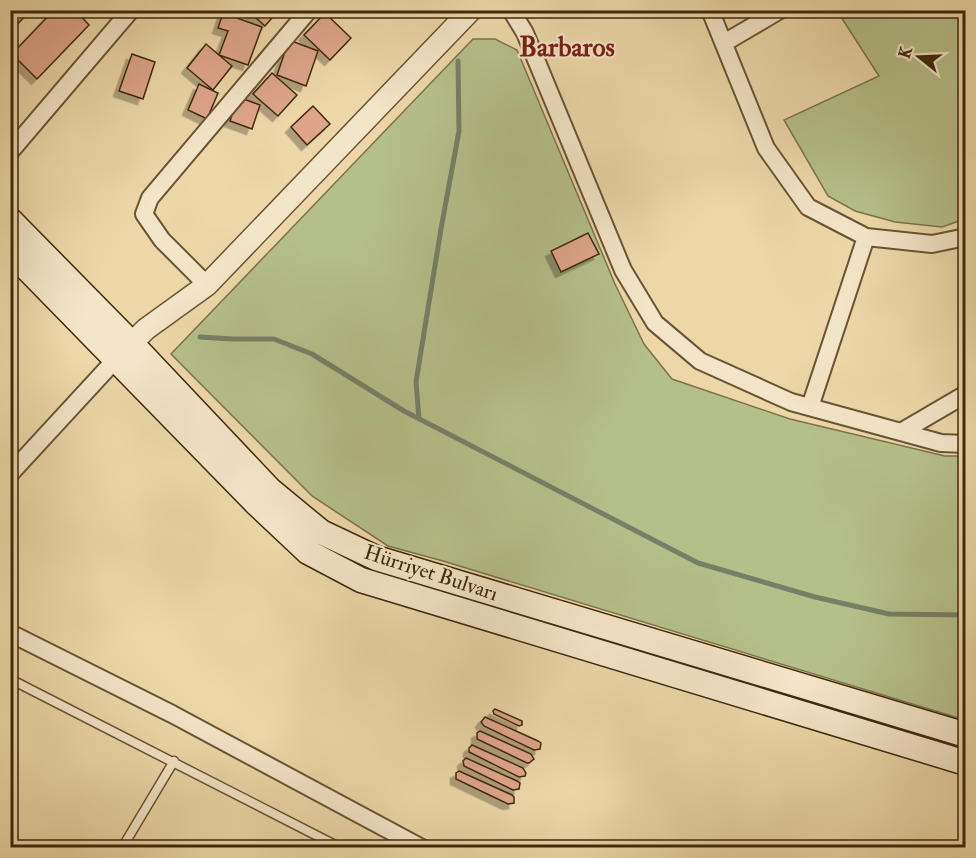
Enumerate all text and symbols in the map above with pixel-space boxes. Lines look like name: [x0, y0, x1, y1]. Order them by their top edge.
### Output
north arrow: [889, 27, 949, 87]
district label: Barbaros: [519, 31, 615, 64]
text: K: [894, 43, 917, 61]
street label: Hürriyet Bulvarı: [361, 539, 502, 607]

